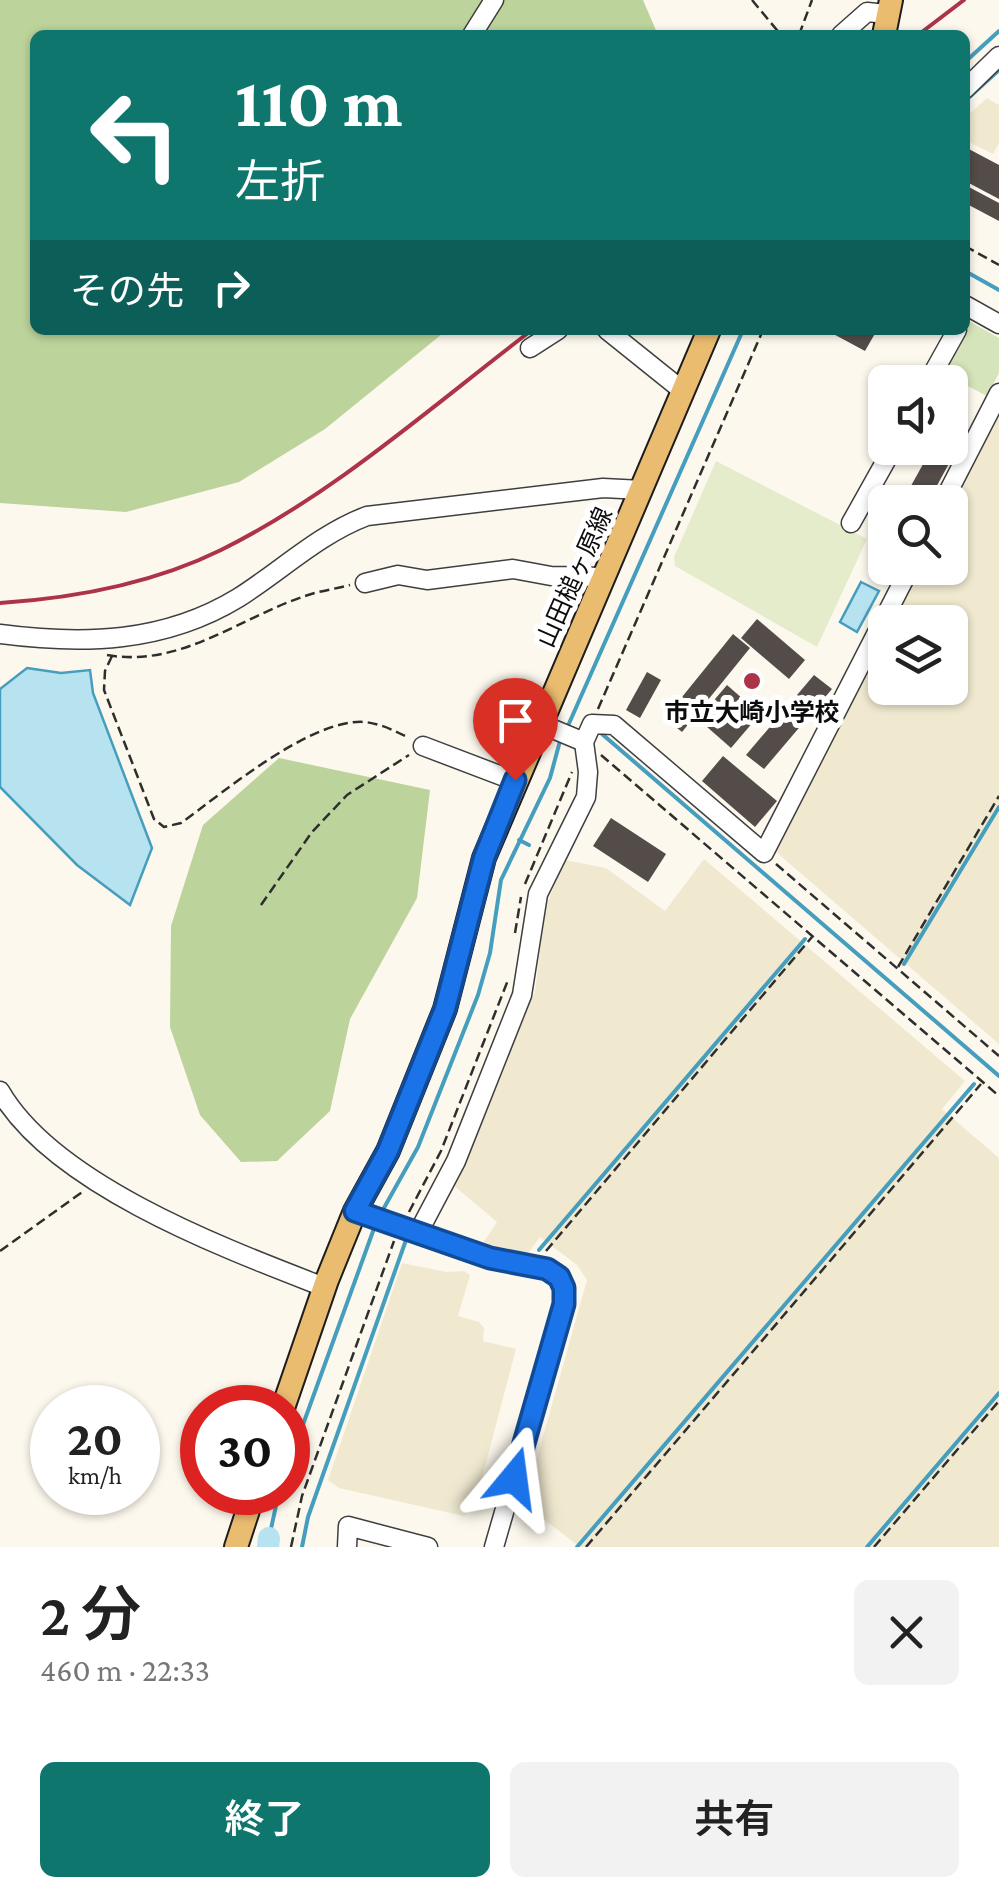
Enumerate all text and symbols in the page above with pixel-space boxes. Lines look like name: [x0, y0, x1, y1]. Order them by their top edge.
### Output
text: 110 m: [235, 63, 403, 141]
icon: left: [70, 70, 200, 200]
text: 左折: [235, 157, 325, 207]
icon: right: [204, 260, 259, 315]
text: その先: [70, 270, 184, 312]
map controls: [868, 365, 968, 705]
button: sound: [868, 365, 968, 465]
button: search: [868, 485, 968, 585]
street label: 山田槌ヶ原線: [532, 503, 617, 651]
button: layers: [868, 605, 968, 705]
marker: 市立大崎小学校: [741, 670, 763, 692]
pin: [473, 678, 558, 781]
icon: arrive: [488, 693, 543, 748]
place label: 市立大崎小学校: [664, 699, 840, 726]
speed limit sign: 30: [180, 1385, 310, 1515]
text: 20: [67, 1410, 123, 1466]
position arrow: [462, 1426, 566, 1530]
text: km/h: [68, 1462, 122, 1489]
button: close: [854, 1580, 959, 1685]
text: 2 分: [40, 1581, 141, 1648]
text: 460 m · 22:33: [40, 1652, 210, 1688]
button: 終了: [40, 1762, 490, 1877]
button: 共有: [510, 1762, 959, 1877]

